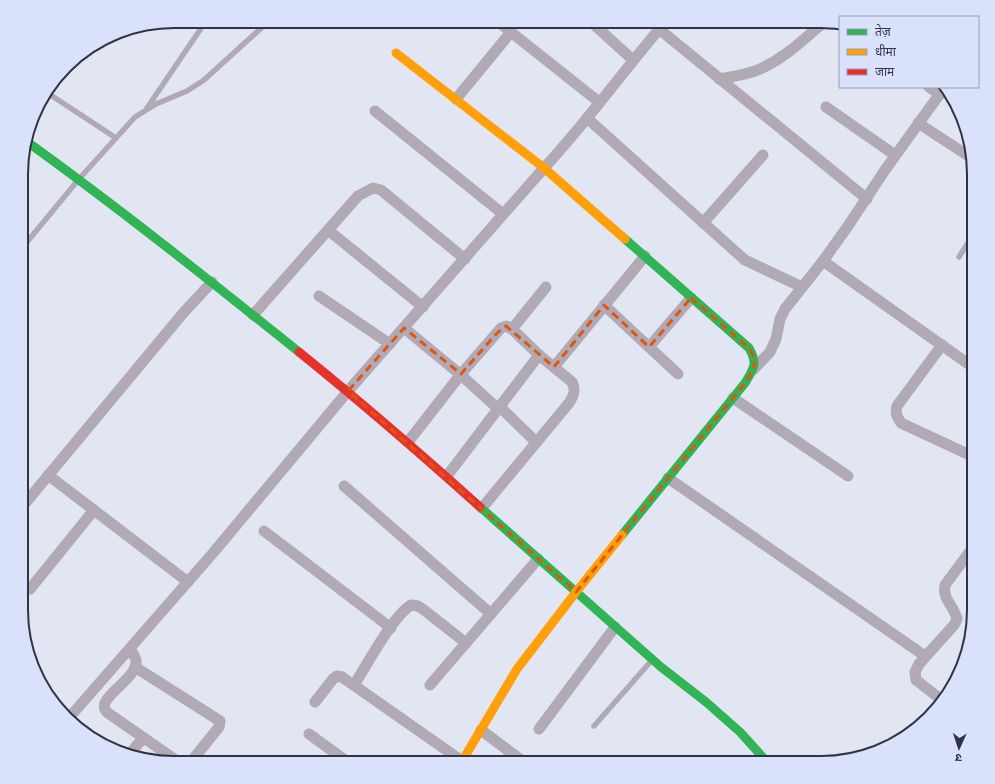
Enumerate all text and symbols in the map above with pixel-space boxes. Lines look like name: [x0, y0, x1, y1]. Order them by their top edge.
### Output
legend: [839, 16, 979, 88]
text: तेज़: [875, 24, 892, 39]
text: धीमा: [875, 44, 897, 59]
text: जाम: [875, 65, 895, 79]
north arrow: [939, 728, 979, 768]
text: उ: [954, 751, 962, 764]

